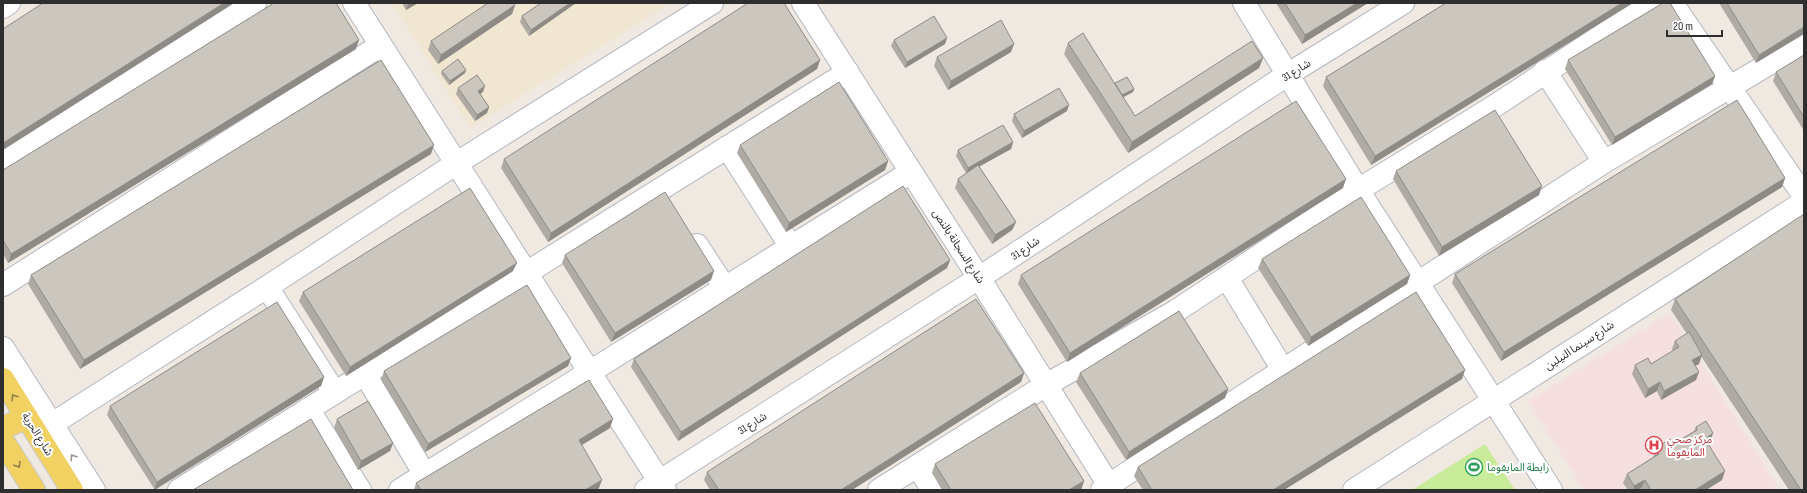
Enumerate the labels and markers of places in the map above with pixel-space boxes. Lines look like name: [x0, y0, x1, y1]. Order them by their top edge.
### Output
place label: مركز صحي المايقوما: [1667, 433, 1713, 459]
hospital icon: مركز صحي المايقوما: [1644, 435, 1664, 455]
sports icon: رابطة المايقوما: [1464, 457, 1484, 477]
place label: رابطة المايقوما: [1487, 461, 1549, 474]

